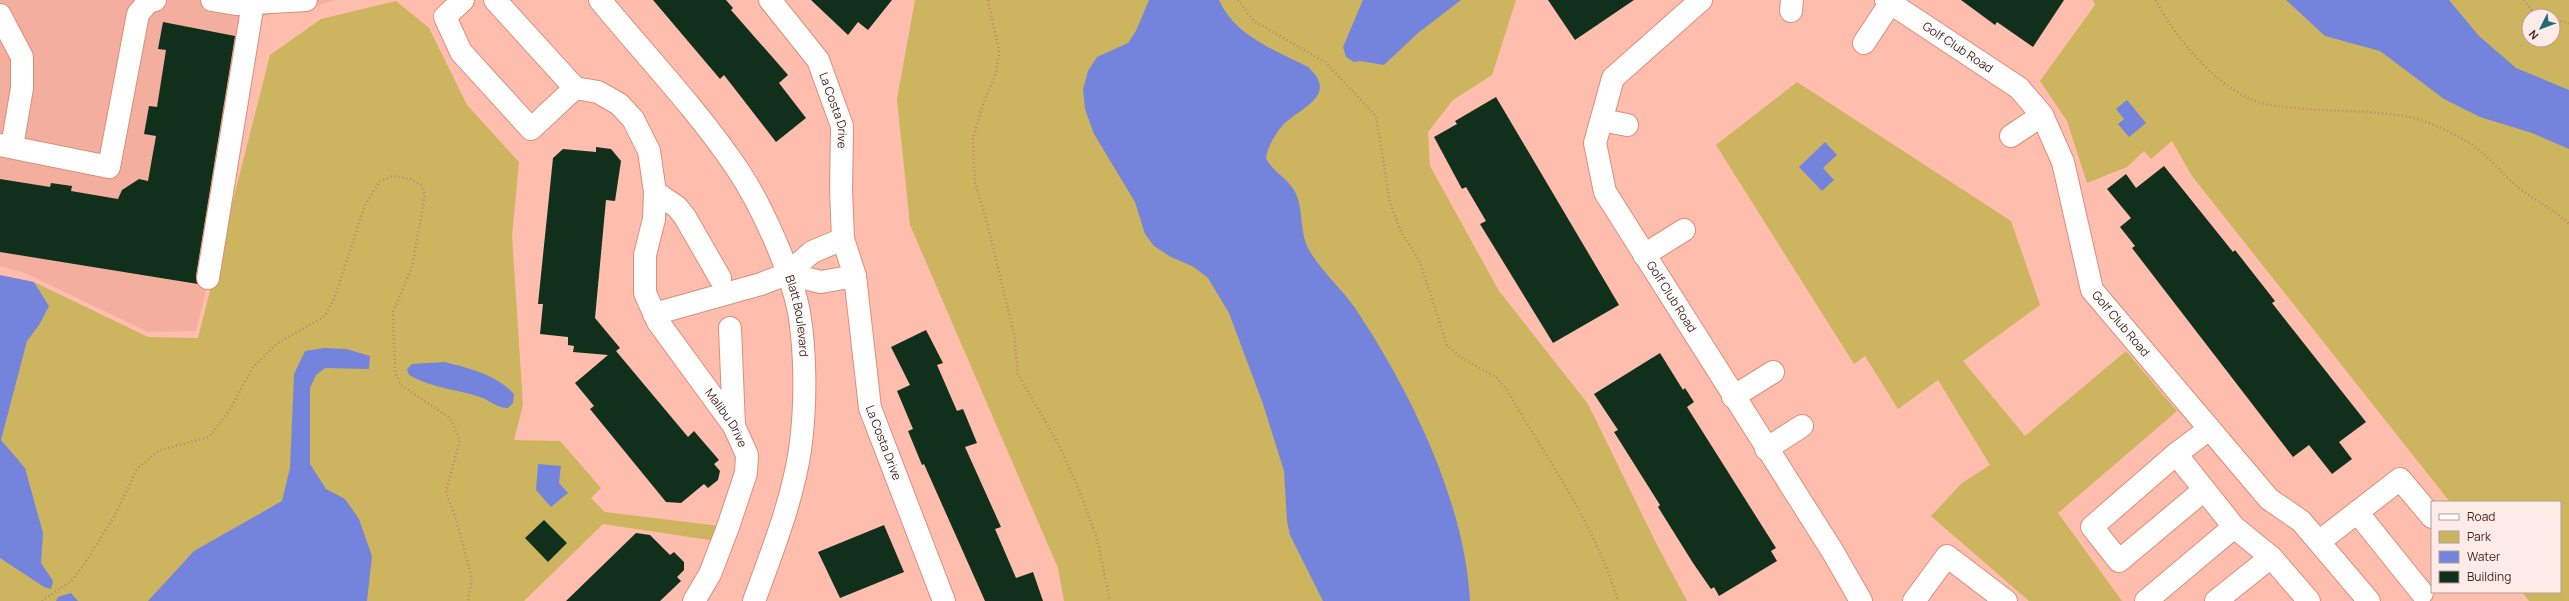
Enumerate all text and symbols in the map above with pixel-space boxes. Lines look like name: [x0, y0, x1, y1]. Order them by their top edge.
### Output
north arrow: [2521, 8, 2561, 48]
street label: Golf Club Road: [1919, 17, 1997, 77]
text: N: [2525, 27, 2541, 43]
street label: La Costa Drive: [815, 70, 851, 149]
street label: Golf Club Road: [1643, 257, 1701, 335]
street label: Blatt Boulevard: [781, 273, 813, 357]
street label: Golf Club Road: [2088, 287, 2154, 360]
street label: Malibu Drive: [701, 385, 751, 450]
street label: La Costa Drive: [862, 403, 906, 482]
legend: [2431, 501, 2561, 593]
text: Road: [2467, 508, 2495, 525]
text: Park: [2467, 528, 2492, 545]
text: Water: [2467, 548, 2501, 565]
text: Building: [2467, 568, 2511, 585]

